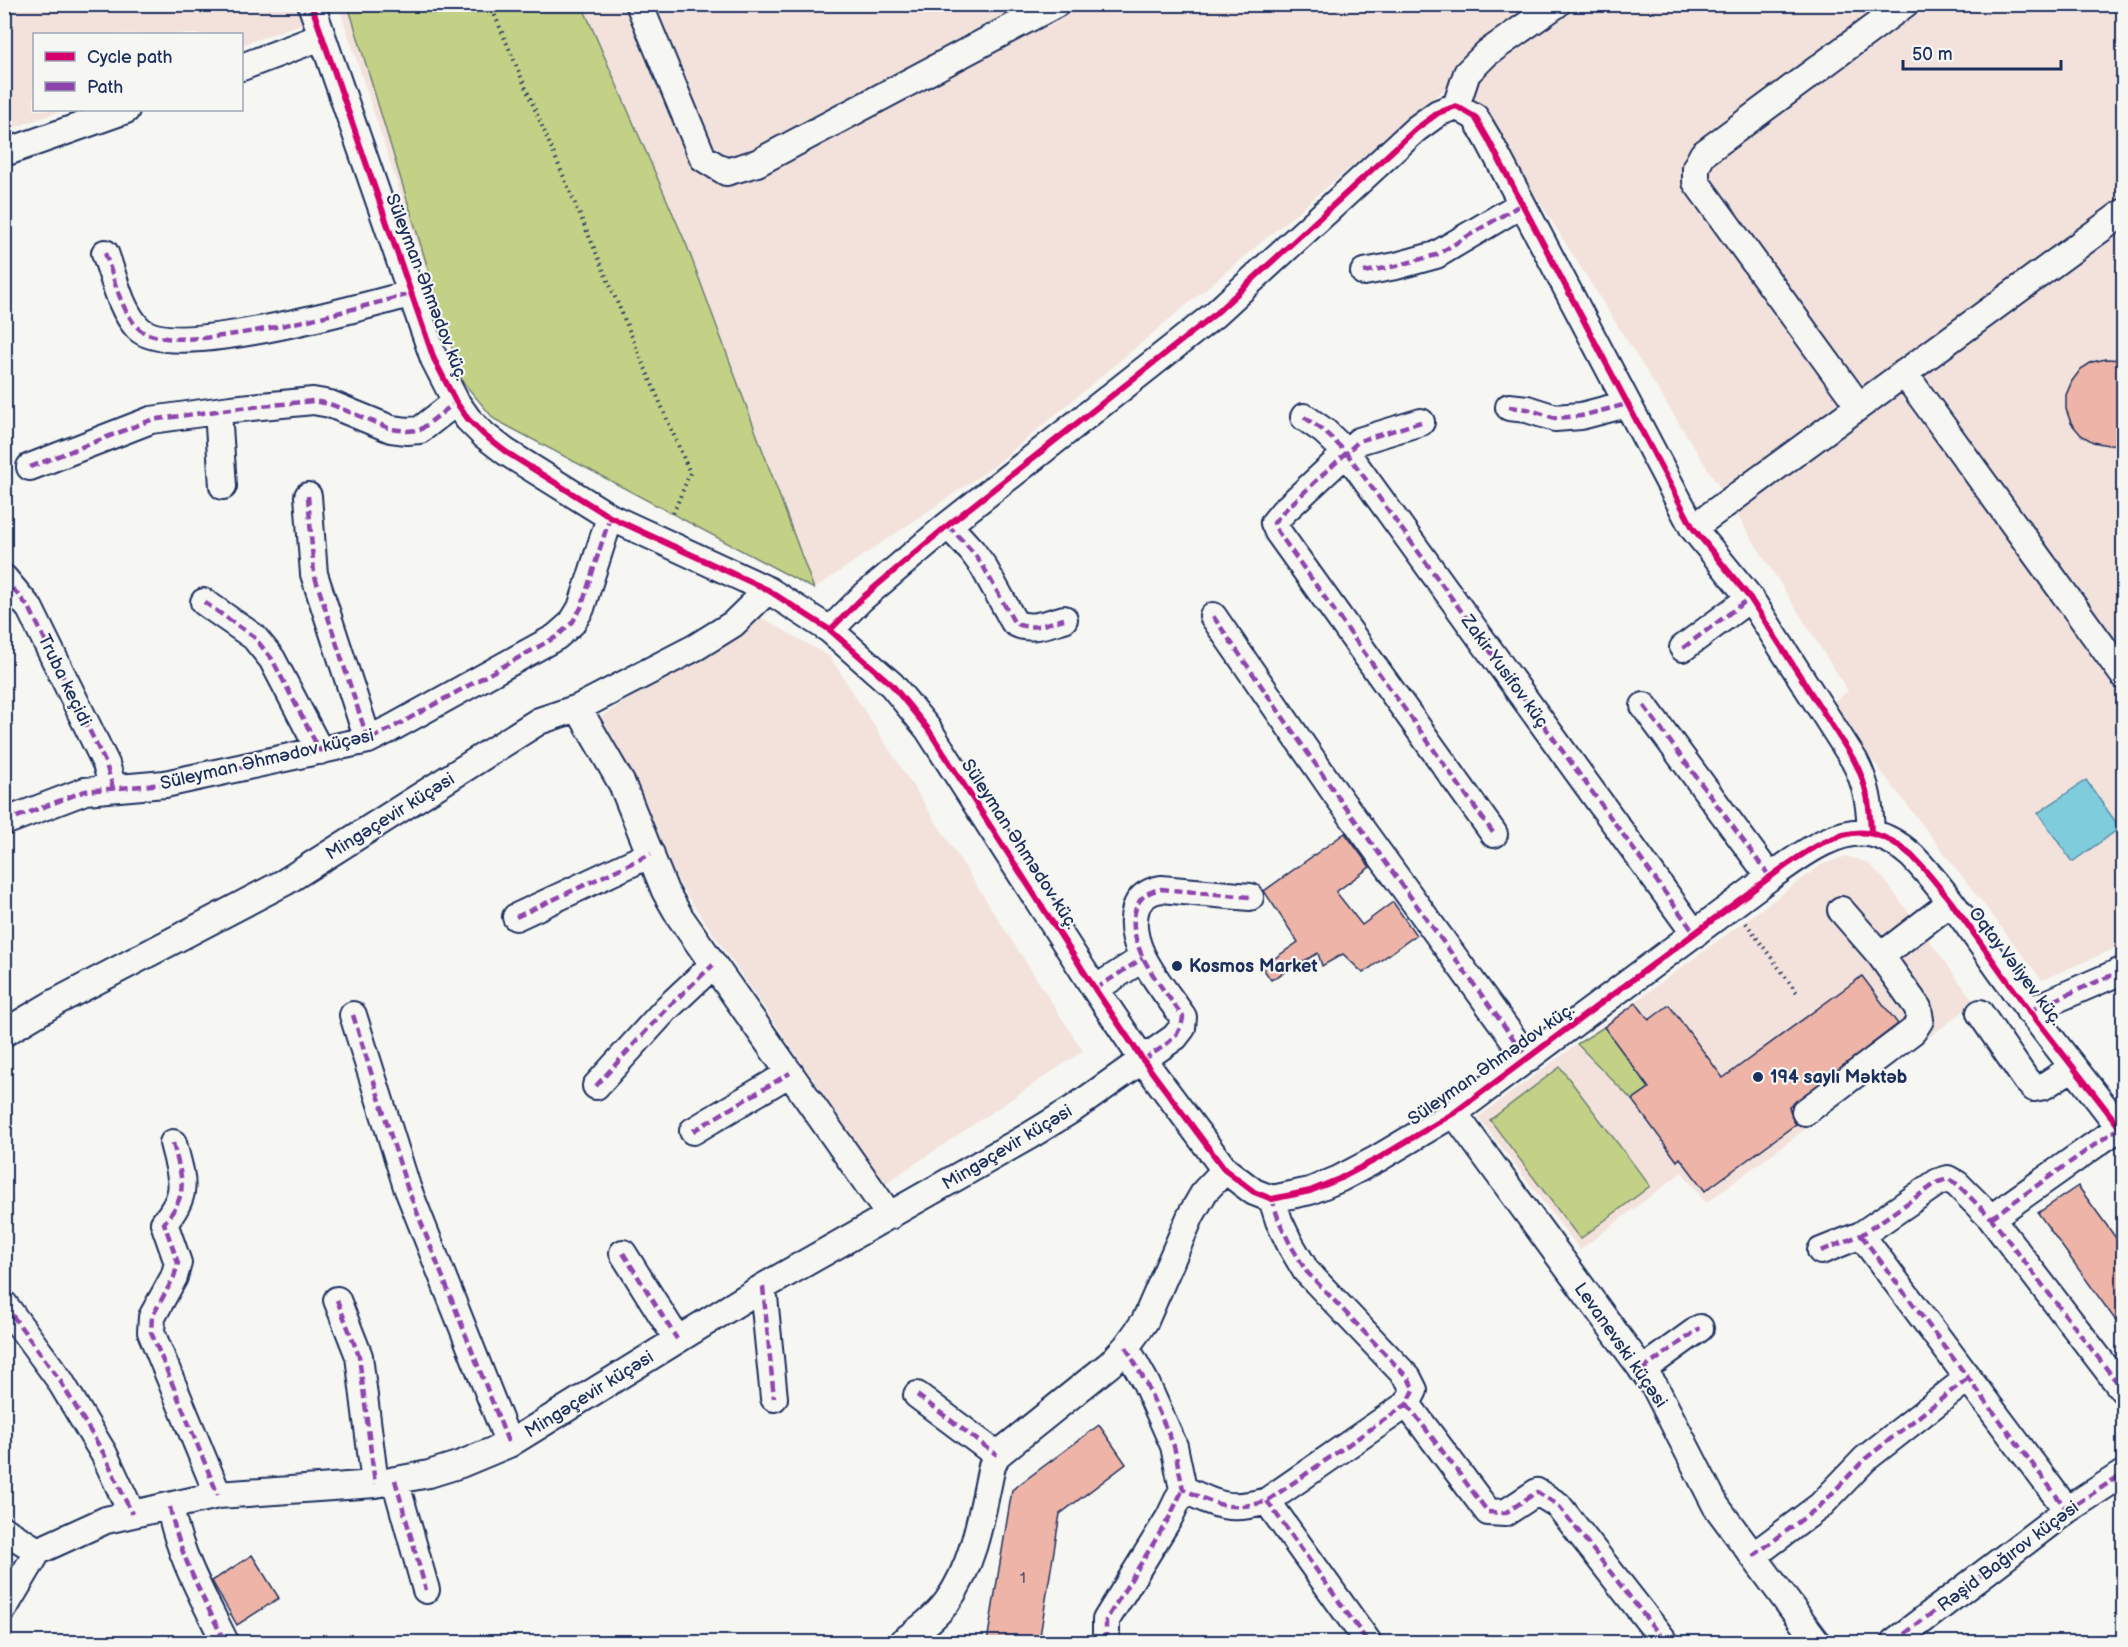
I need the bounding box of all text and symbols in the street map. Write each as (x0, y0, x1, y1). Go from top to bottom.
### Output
legend (33, 33, 243, 111)
scale bar (1903, 33, 2060, 71)
text: 50 m (1912, 44, 1953, 65)
text: Cycle path (87, 47, 173, 68)
text: Path (87, 77, 123, 98)
street label: Süleyman Əhmədov küç. (381, 191, 472, 384)
street label: Zakir Yusifov küç (1456, 610, 1553, 732)
street label: Truba keçidi (33, 631, 96, 729)
street label: Süleyman Əhmədov küçəsi (158, 725, 376, 794)
street label: Süleyman Əhmədov küç. (957, 755, 1082, 933)
street label: Mingəçevir küçəsi (322, 768, 458, 864)
street label: Oqtay Vəliyev küç. (1964, 903, 2067, 1030)
place label: Kosmos Market (1189, 956, 1317, 977)
marker: Kosmos Market (1170, 959, 1184, 973)
street label: Süleyman Əhmədov küç. (1404, 999, 1579, 1130)
place label: 194 saylı Məktəb (1770, 1067, 1908, 1088)
marker: 194 saylı Məktəb (1751, 1070, 1765, 1084)
street label: Mingəçevir küçəsi (939, 1100, 1076, 1194)
street label: Levanevski küçəsi (1570, 1279, 1671, 1412)
street label: Mingəçevir küçəsi (521, 1346, 657, 1442)
street label: Rəşid Bağırov küçəsi (1934, 1497, 2083, 1616)
house number: 1 (1020, 1569, 1026, 1588)

